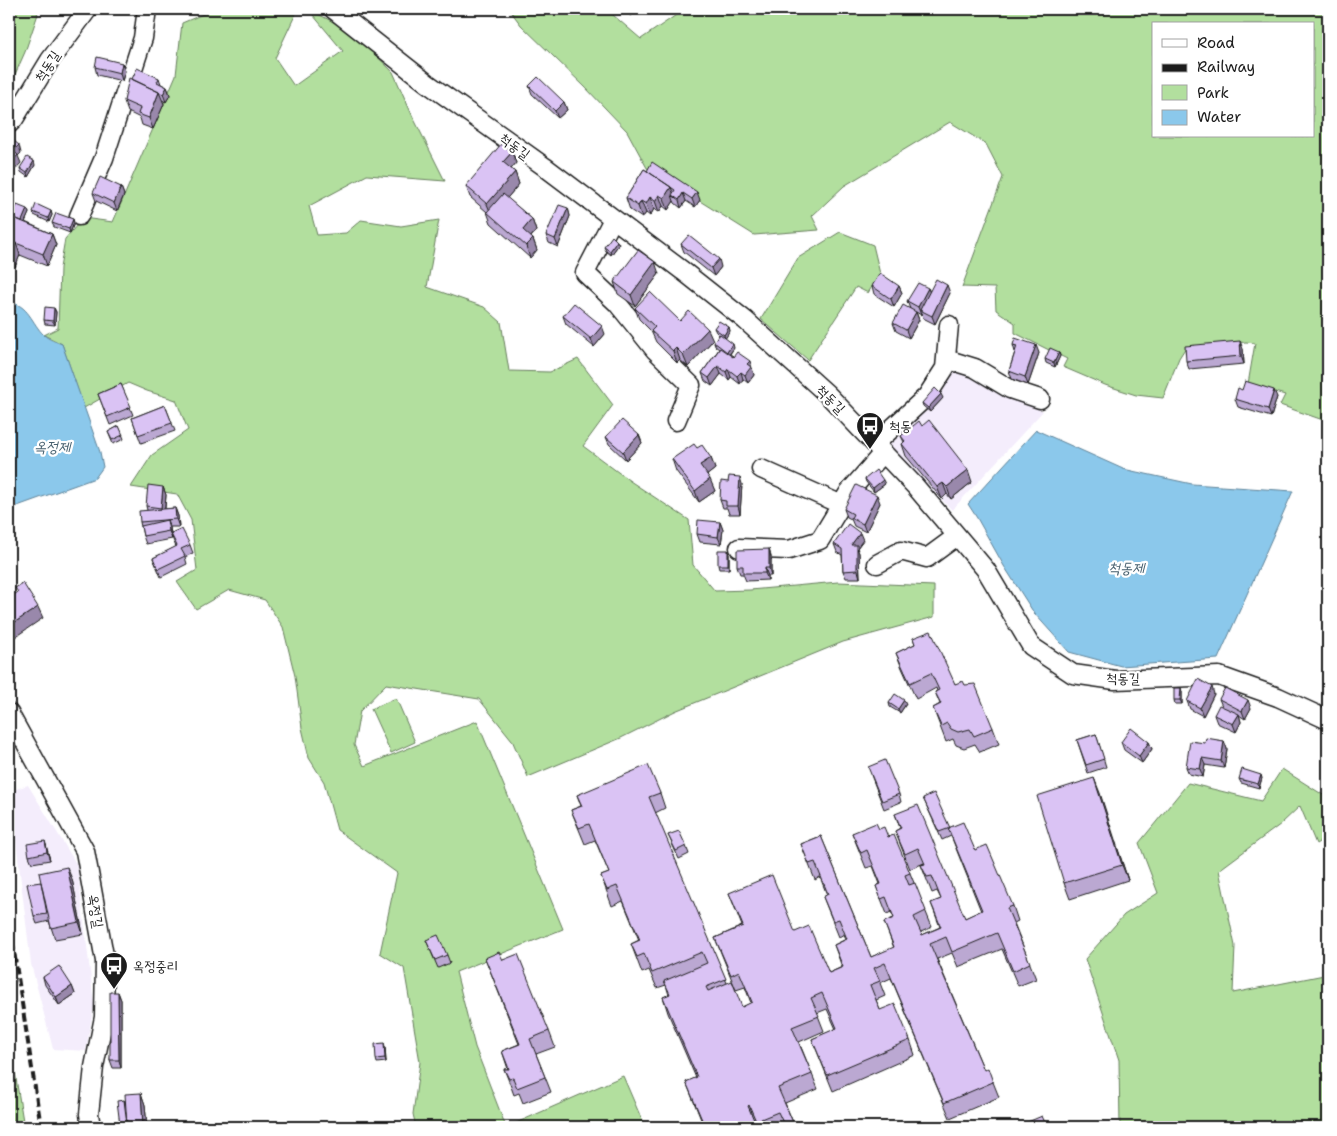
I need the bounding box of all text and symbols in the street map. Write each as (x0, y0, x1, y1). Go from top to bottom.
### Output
legend (1152, 22, 1314, 138)
text: Road (1197, 33, 1235, 53)
street label: 척동길 (30, 46, 64, 85)
text: Railway (1197, 57, 1255, 77)
text: Park (1197, 83, 1229, 103)
text: Water (1197, 107, 1241, 127)
street label: 척동길 (496, 129, 535, 164)
street label: 척동길 (813, 381, 850, 418)
bus stop icon: 척동 (855, 411, 885, 450)
place label: 척동 (889, 417, 912, 435)
water label: 옥정제 (34, 437, 72, 457)
water label: 척동제 (1108, 558, 1146, 578)
street label: 척동길 (1106, 669, 1141, 687)
street label: 옥정길 (84, 893, 108, 930)
bus stop icon: 옥정중리 (99, 951, 129, 990)
place label: 옥정중리 (133, 957, 178, 975)

